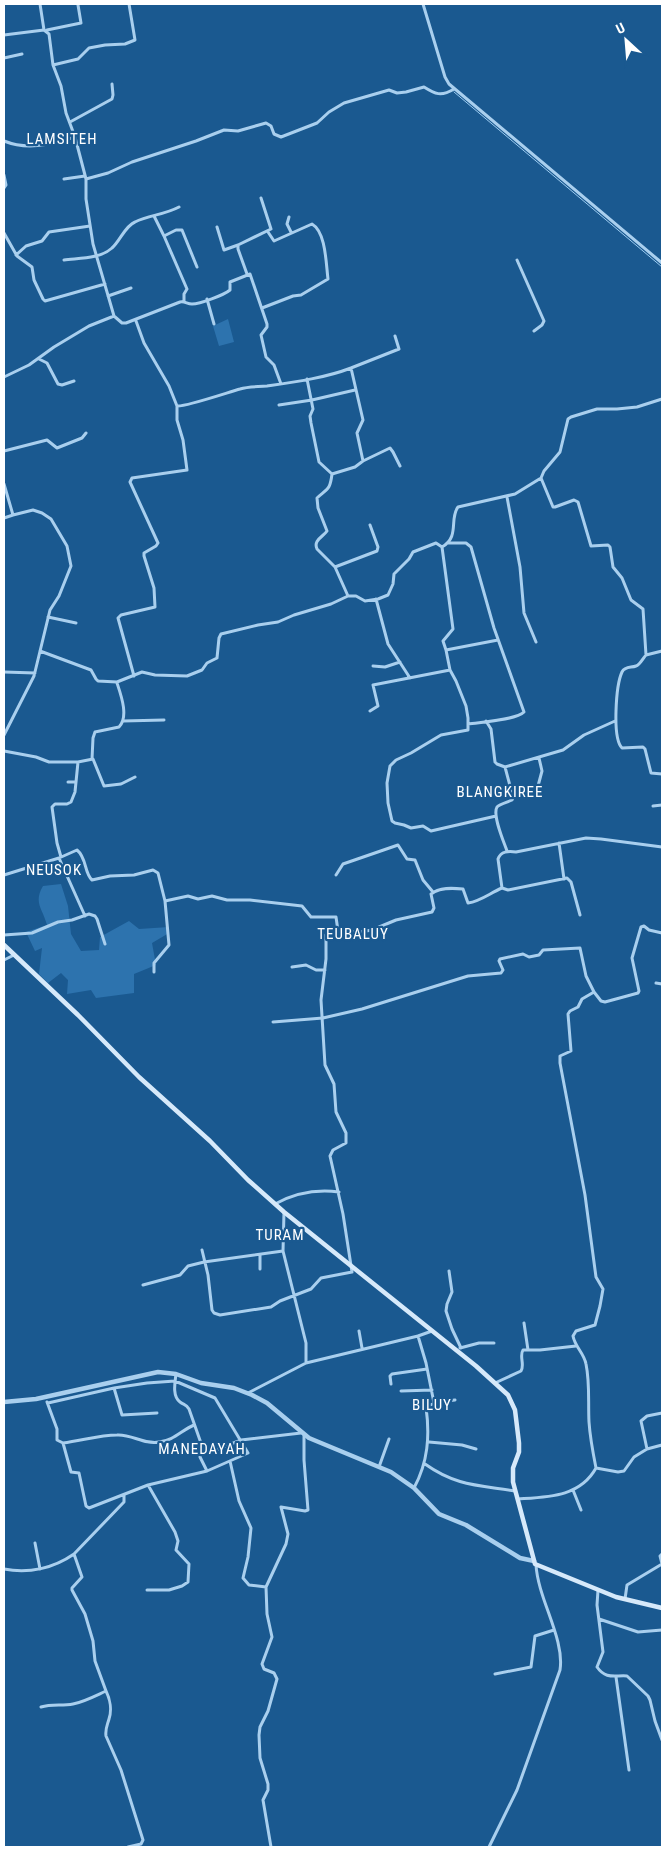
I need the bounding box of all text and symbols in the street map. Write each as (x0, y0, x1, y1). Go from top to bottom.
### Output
north arrow (601, 15, 651, 65)
text: U (613, 19, 627, 37)
district label: LAMSITEH (26, 130, 98, 148)
district label: BLANGKIREE (456, 783, 544, 801)
district label: NEUSOK (26, 861, 82, 879)
district label: TEUBALUY (317, 925, 389, 943)
district label: TURAM (255, 1226, 305, 1244)
district label: BILUY (412, 1396, 452, 1414)
district label: MANEDAYAH (158, 1440, 246, 1458)

